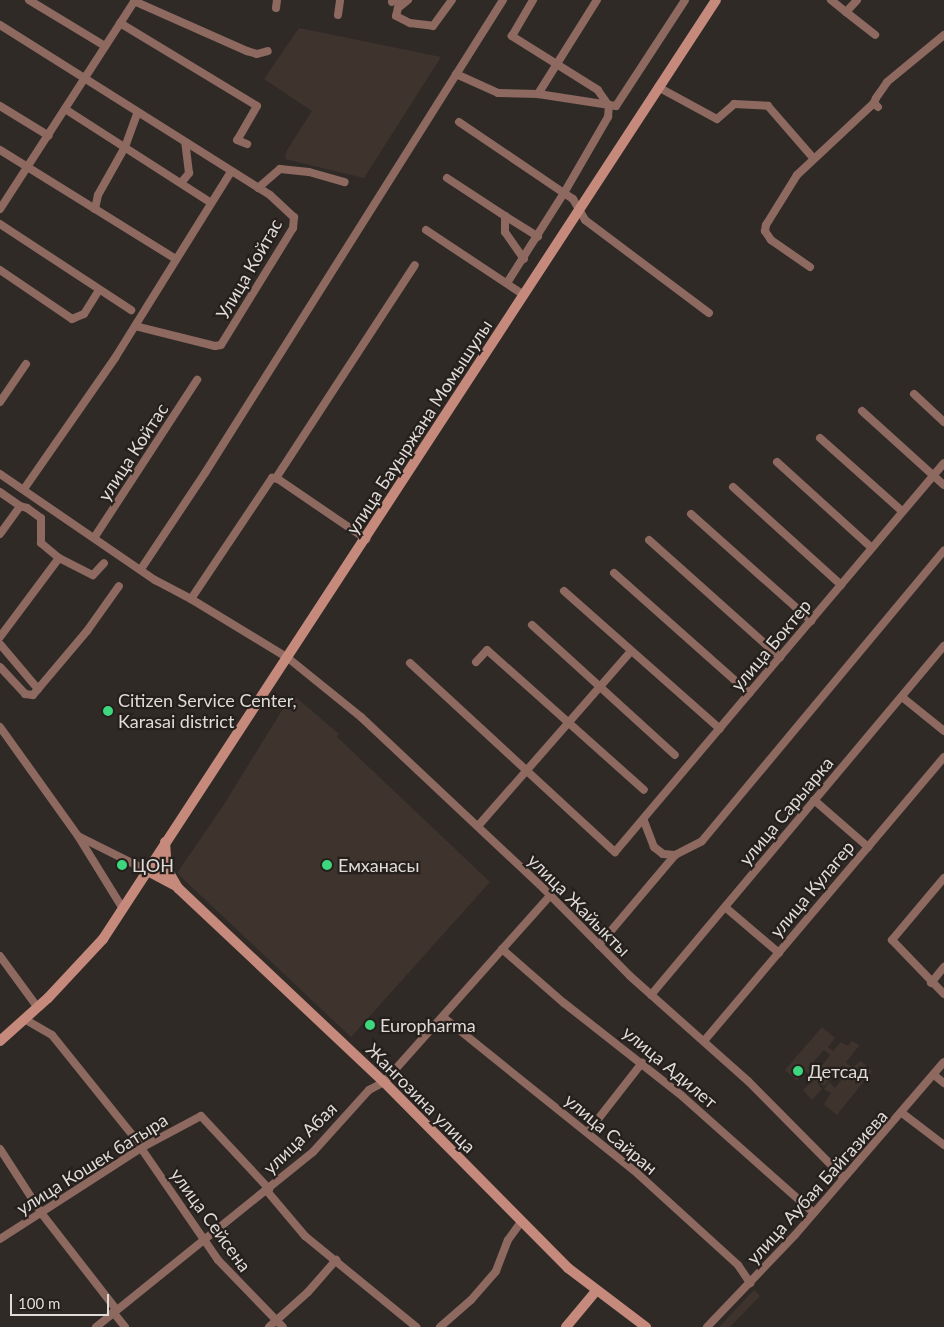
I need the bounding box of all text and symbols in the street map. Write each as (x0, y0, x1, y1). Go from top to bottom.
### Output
street label: Улица Койтас (211, 215, 287, 323)
street label: улица Бауыржана Момышулы (341, 316, 497, 538)
street label: улица Койтас (93, 399, 173, 505)
street label: улица Боктер (726, 595, 816, 695)
place label: Citizen Service Center, Karasai district (118, 690, 297, 732)
marker: Citizen Service Center, Karasai district (102, 705, 114, 717)
street label: улица Сарыарка (734, 752, 838, 870)
street label: улица Кулагер (765, 836, 859, 942)
street label: улица Жайыкты (523, 849, 635, 961)
place label: ЦОН (132, 854, 174, 876)
place label: Емханасы (338, 854, 419, 876)
marker: Емханасы (320, 858, 334, 872)
marker: ЦОН (116, 859, 128, 871)
place label: Europharma (380, 1014, 476, 1036)
marker: Europharma (364, 1019, 376, 1031)
street label: улица Адилет (618, 1021, 722, 1113)
street label: Жангозина улица (362, 1039, 480, 1157)
place label: Детсад (808, 1060, 868, 1082)
marker: Детсад (792, 1065, 804, 1077)
street label: улица Сайран (560, 1089, 662, 1179)
street label: улица Абая (259, 1098, 341, 1178)
street label: улица Аубая Байгазиева (742, 1105, 892, 1269)
street label: улица Кошек батыра (13, 1109, 171, 1219)
street label: улица Сейсена (166, 1164, 256, 1276)
scale bar (12, 1284, 111, 1316)
text: 100 m (18, 1294, 60, 1312)

